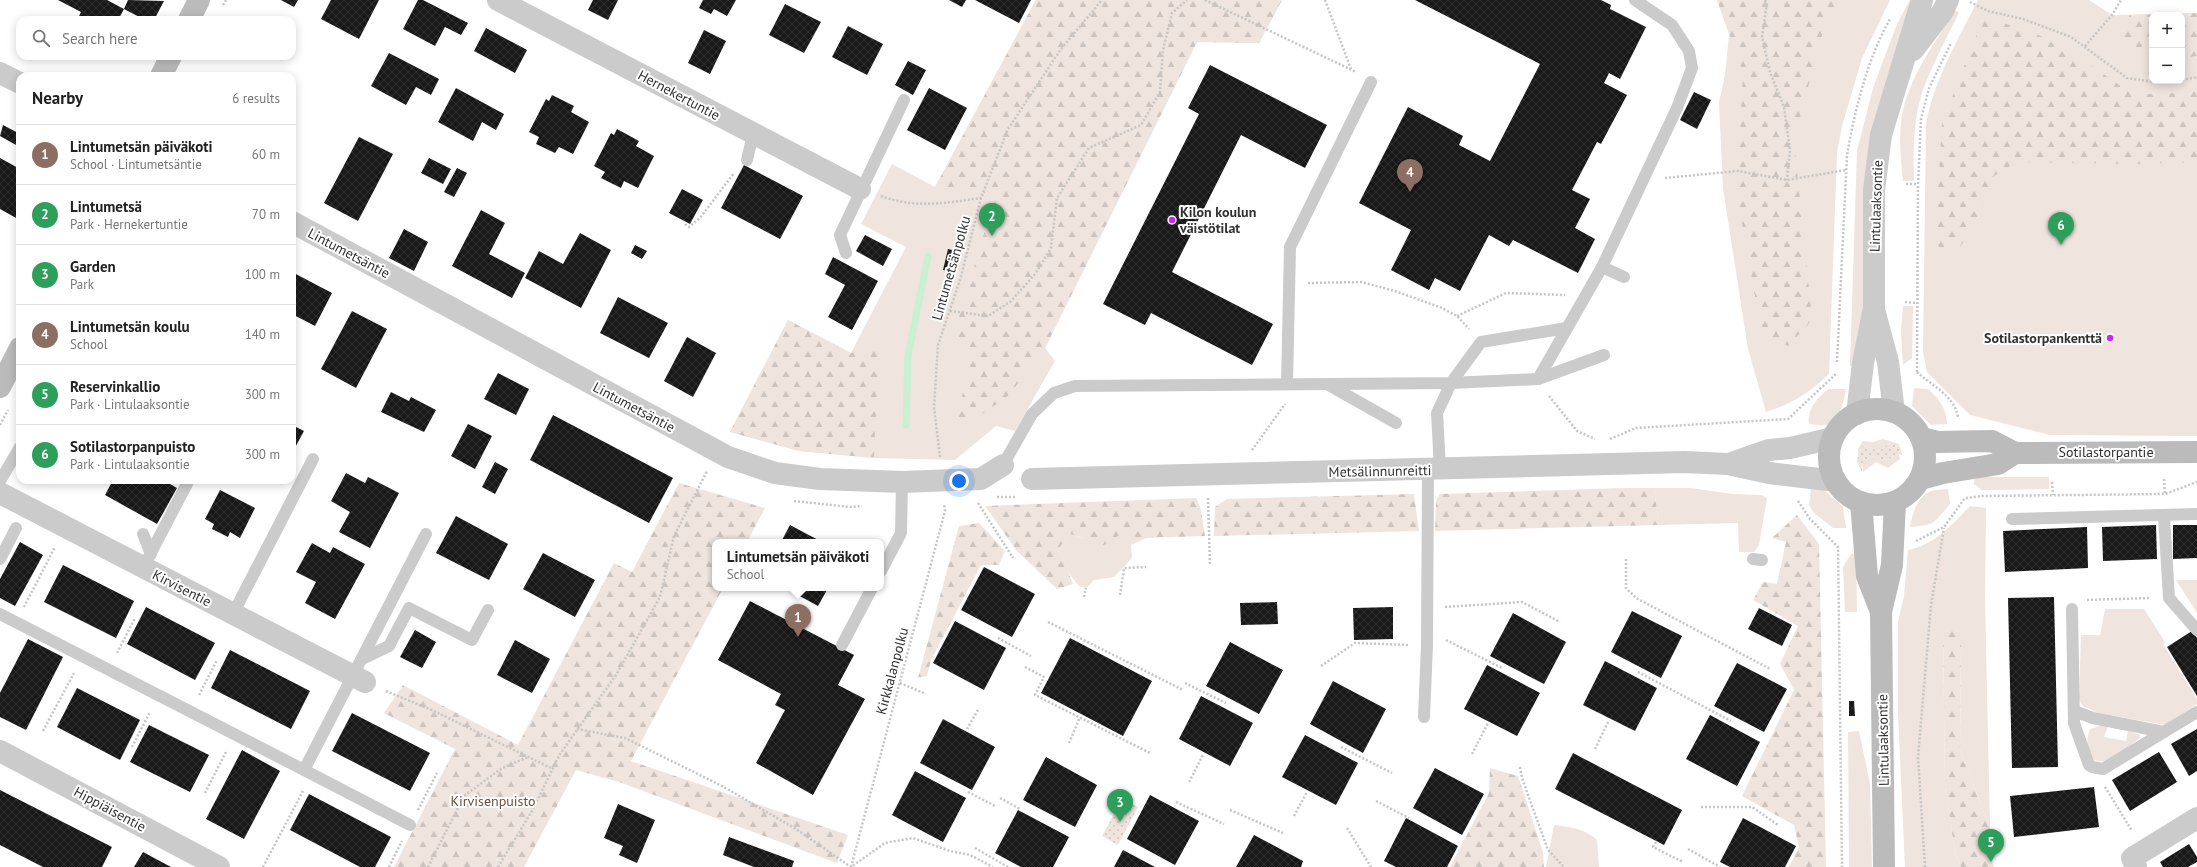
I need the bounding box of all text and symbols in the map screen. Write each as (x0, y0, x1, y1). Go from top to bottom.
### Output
map controls (2149, 12, 2185, 84)
button: + (2149, 12, 2185, 48)
search box (16, 16, 296, 60)
icon: search (30, 27, 52, 49)
text: Search here (62, 29, 138, 48)
button: − (2149, 48, 2185, 84)
street label: Hernekertuntie (635, 66, 723, 124)
text: Nearby (32, 87, 83, 109)
text: 6 results (232, 90, 280, 107)
text: Lintumetsän päiväkoti (70, 137, 213, 156)
text: 1 (41, 146, 49, 163)
text: 60 m (252, 146, 280, 163)
text: School · Lintumetsäntie (70, 156, 202, 173)
pin: 4 (1397, 159, 1423, 192)
street label: Lintulaaksontie (1865, 160, 1887, 252)
text: Lintumetsä (70, 197, 142, 216)
pin: 2 (979, 203, 1005, 236)
place label: Kilon koulun väistötilat (1179, 203, 1256, 237)
text: 2 (41, 206, 49, 223)
text: 70 m (252, 206, 280, 223)
pin: 6 (2048, 212, 2074, 245)
street label: Lintumetsänpolku (927, 214, 975, 322)
marker: Kilon koulun väistötilat (1167, 215, 1177, 225)
text: Park · Hernekertuntie (70, 216, 188, 233)
street label: Lintumetsäntie (305, 224, 393, 282)
text: Garden (70, 257, 116, 276)
text: 3 (41, 266, 49, 283)
text: 100 m (245, 266, 280, 283)
text: Park (70, 276, 94, 293)
text: Lintumetsän koulu (70, 317, 190, 336)
text: 4 (41, 326, 49, 343)
text: 140 m (245, 326, 280, 343)
place label: Sotilastorpankenttä (1984, 329, 2102, 347)
marker: Sotilastorpankenttä (2105, 333, 2115, 343)
text: School (70, 336, 108, 353)
text: Reservinkallio (70, 377, 160, 396)
street label: Lintumetsäntie (590, 378, 678, 436)
text: 5 (41, 386, 49, 403)
text: 300 m (245, 386, 280, 403)
text: Park · Lintulaaksontie (70, 396, 190, 413)
text: Sotilastorpanpuisto (70, 437, 195, 456)
street label: Sotilastorpantie (2058, 443, 2154, 461)
text: 6 (41, 446, 49, 463)
text: 300 m (245, 446, 280, 463)
text: Park · Lintulaaksontie (70, 456, 190, 473)
street label: Metsälinnunreitti (1328, 461, 1432, 481)
your location (949, 471, 969, 491)
popup (712, 539, 884, 591)
text: Lintumetsän päiväkoti (727, 547, 869, 566)
street label: Kirvisentie (149, 565, 215, 611)
text: School (727, 566, 764, 583)
pin: 1 (785, 604, 811, 637)
street label: Kirkkalanpolku (872, 625, 912, 717)
street label: Lintulaaksontie (1873, 694, 1893, 786)
street label: Hippiäisentie (71, 783, 149, 835)
pin: 3 (1107, 789, 1133, 822)
park label: Kirvisenpuisto (450, 792, 536, 810)
pin: 5 (1978, 829, 2004, 862)

